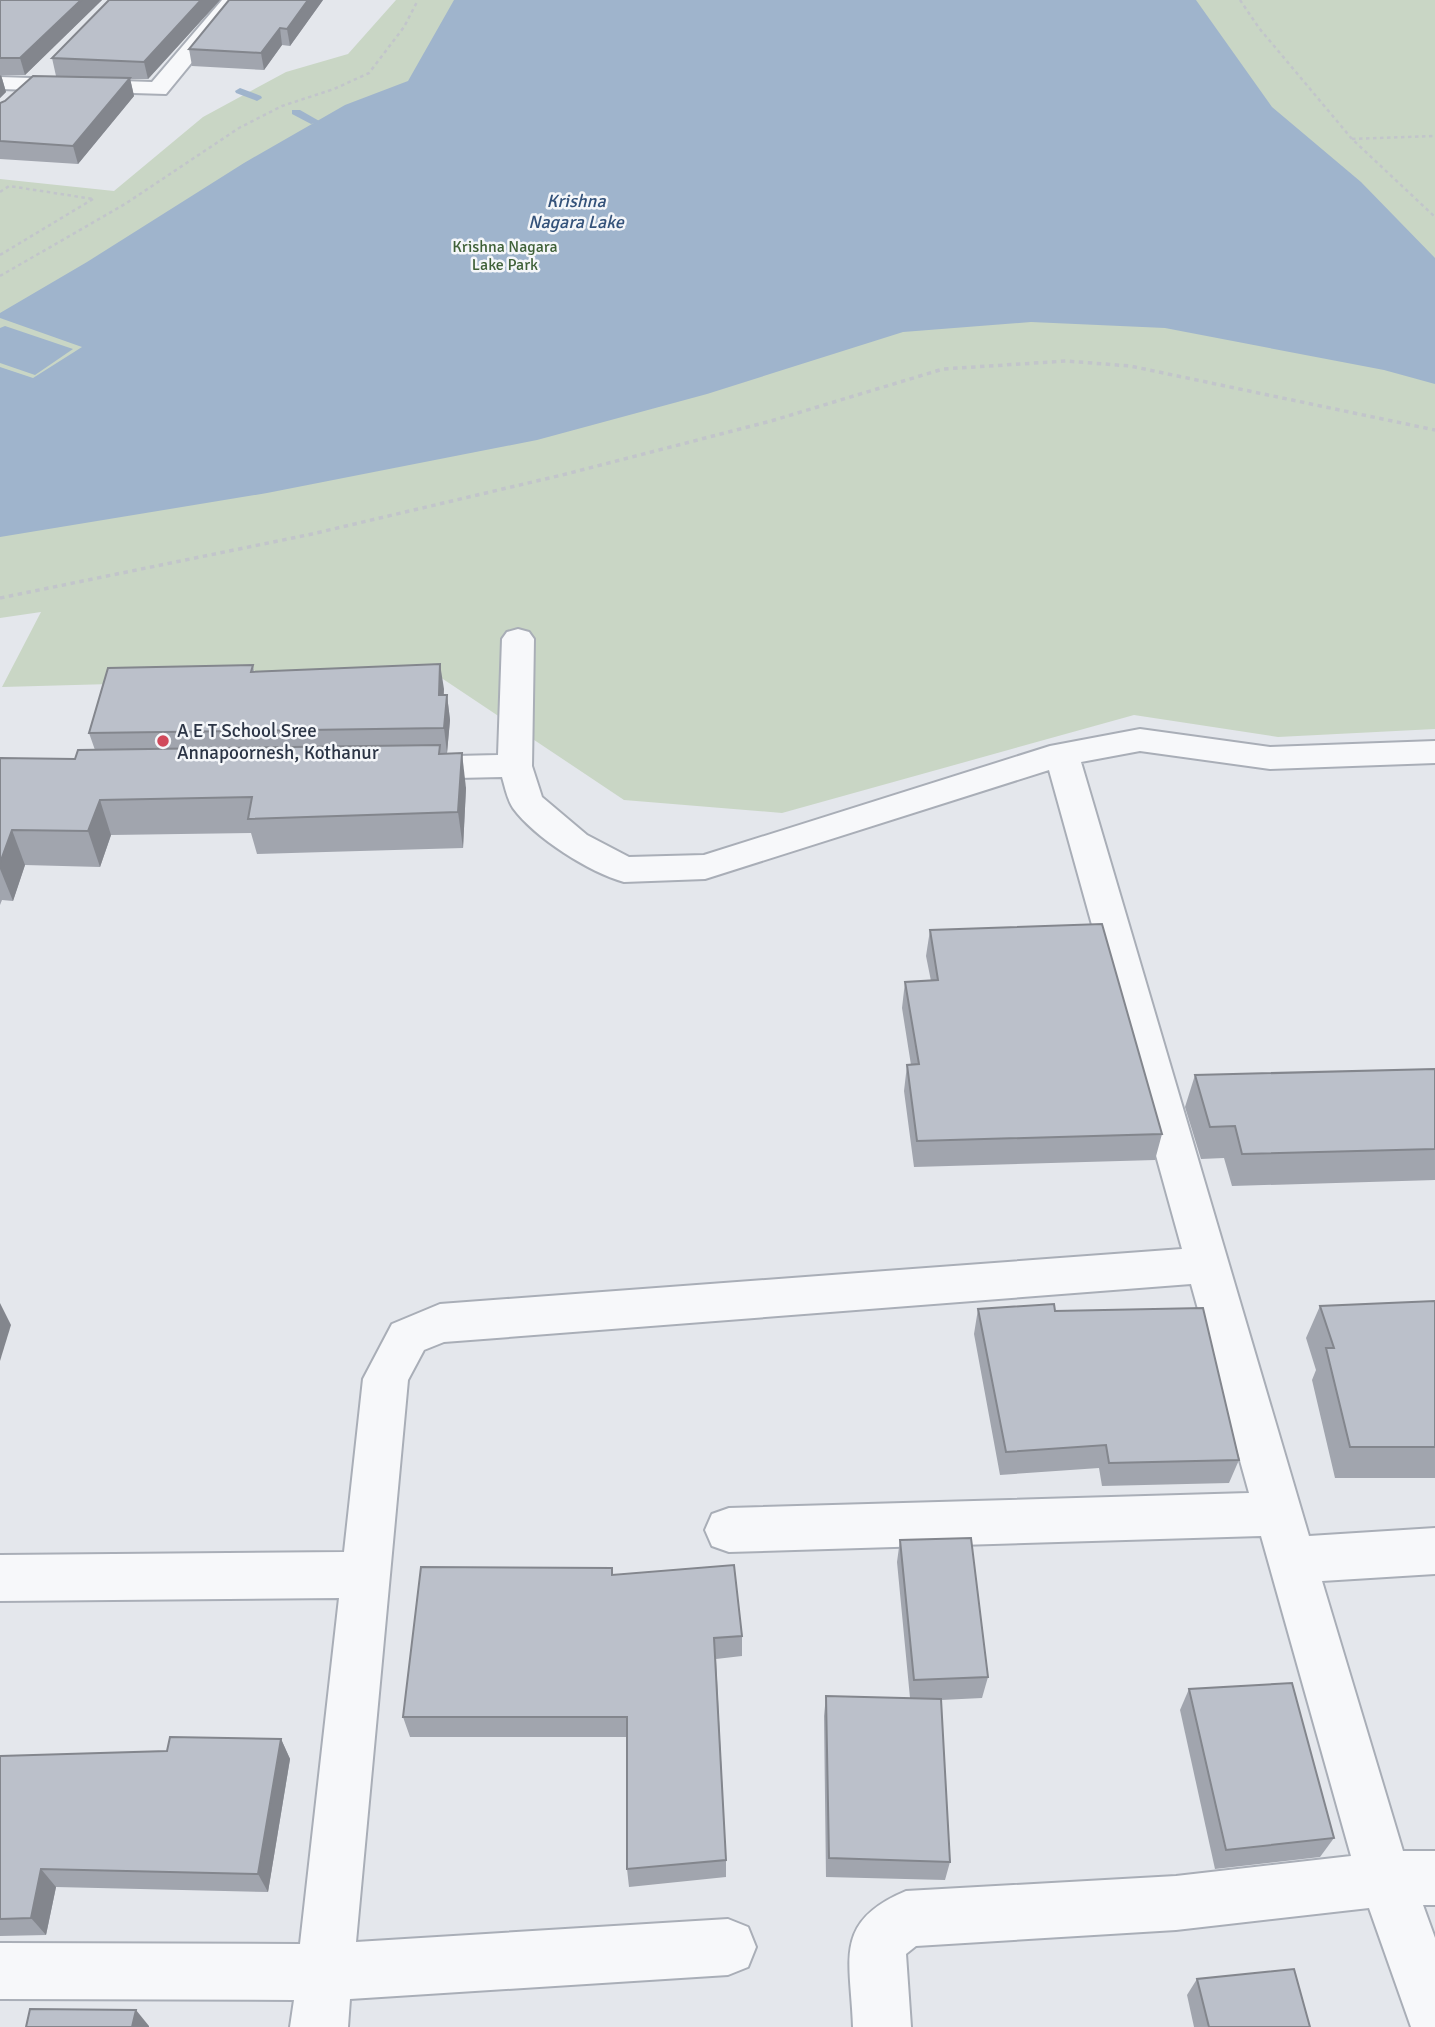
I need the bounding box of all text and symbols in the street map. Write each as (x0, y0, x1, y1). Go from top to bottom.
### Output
water label: Krishna Nagara Lake (528, 190, 625, 233)
park label: Krishna Nagara Lake Park (452, 237, 558, 275)
place label: A E T School Sree Annapoornesh, Kothanur (177, 719, 379, 765)
marker: A E T School Sree Annapoornesh, Kothanur (155, 733, 171, 749)

